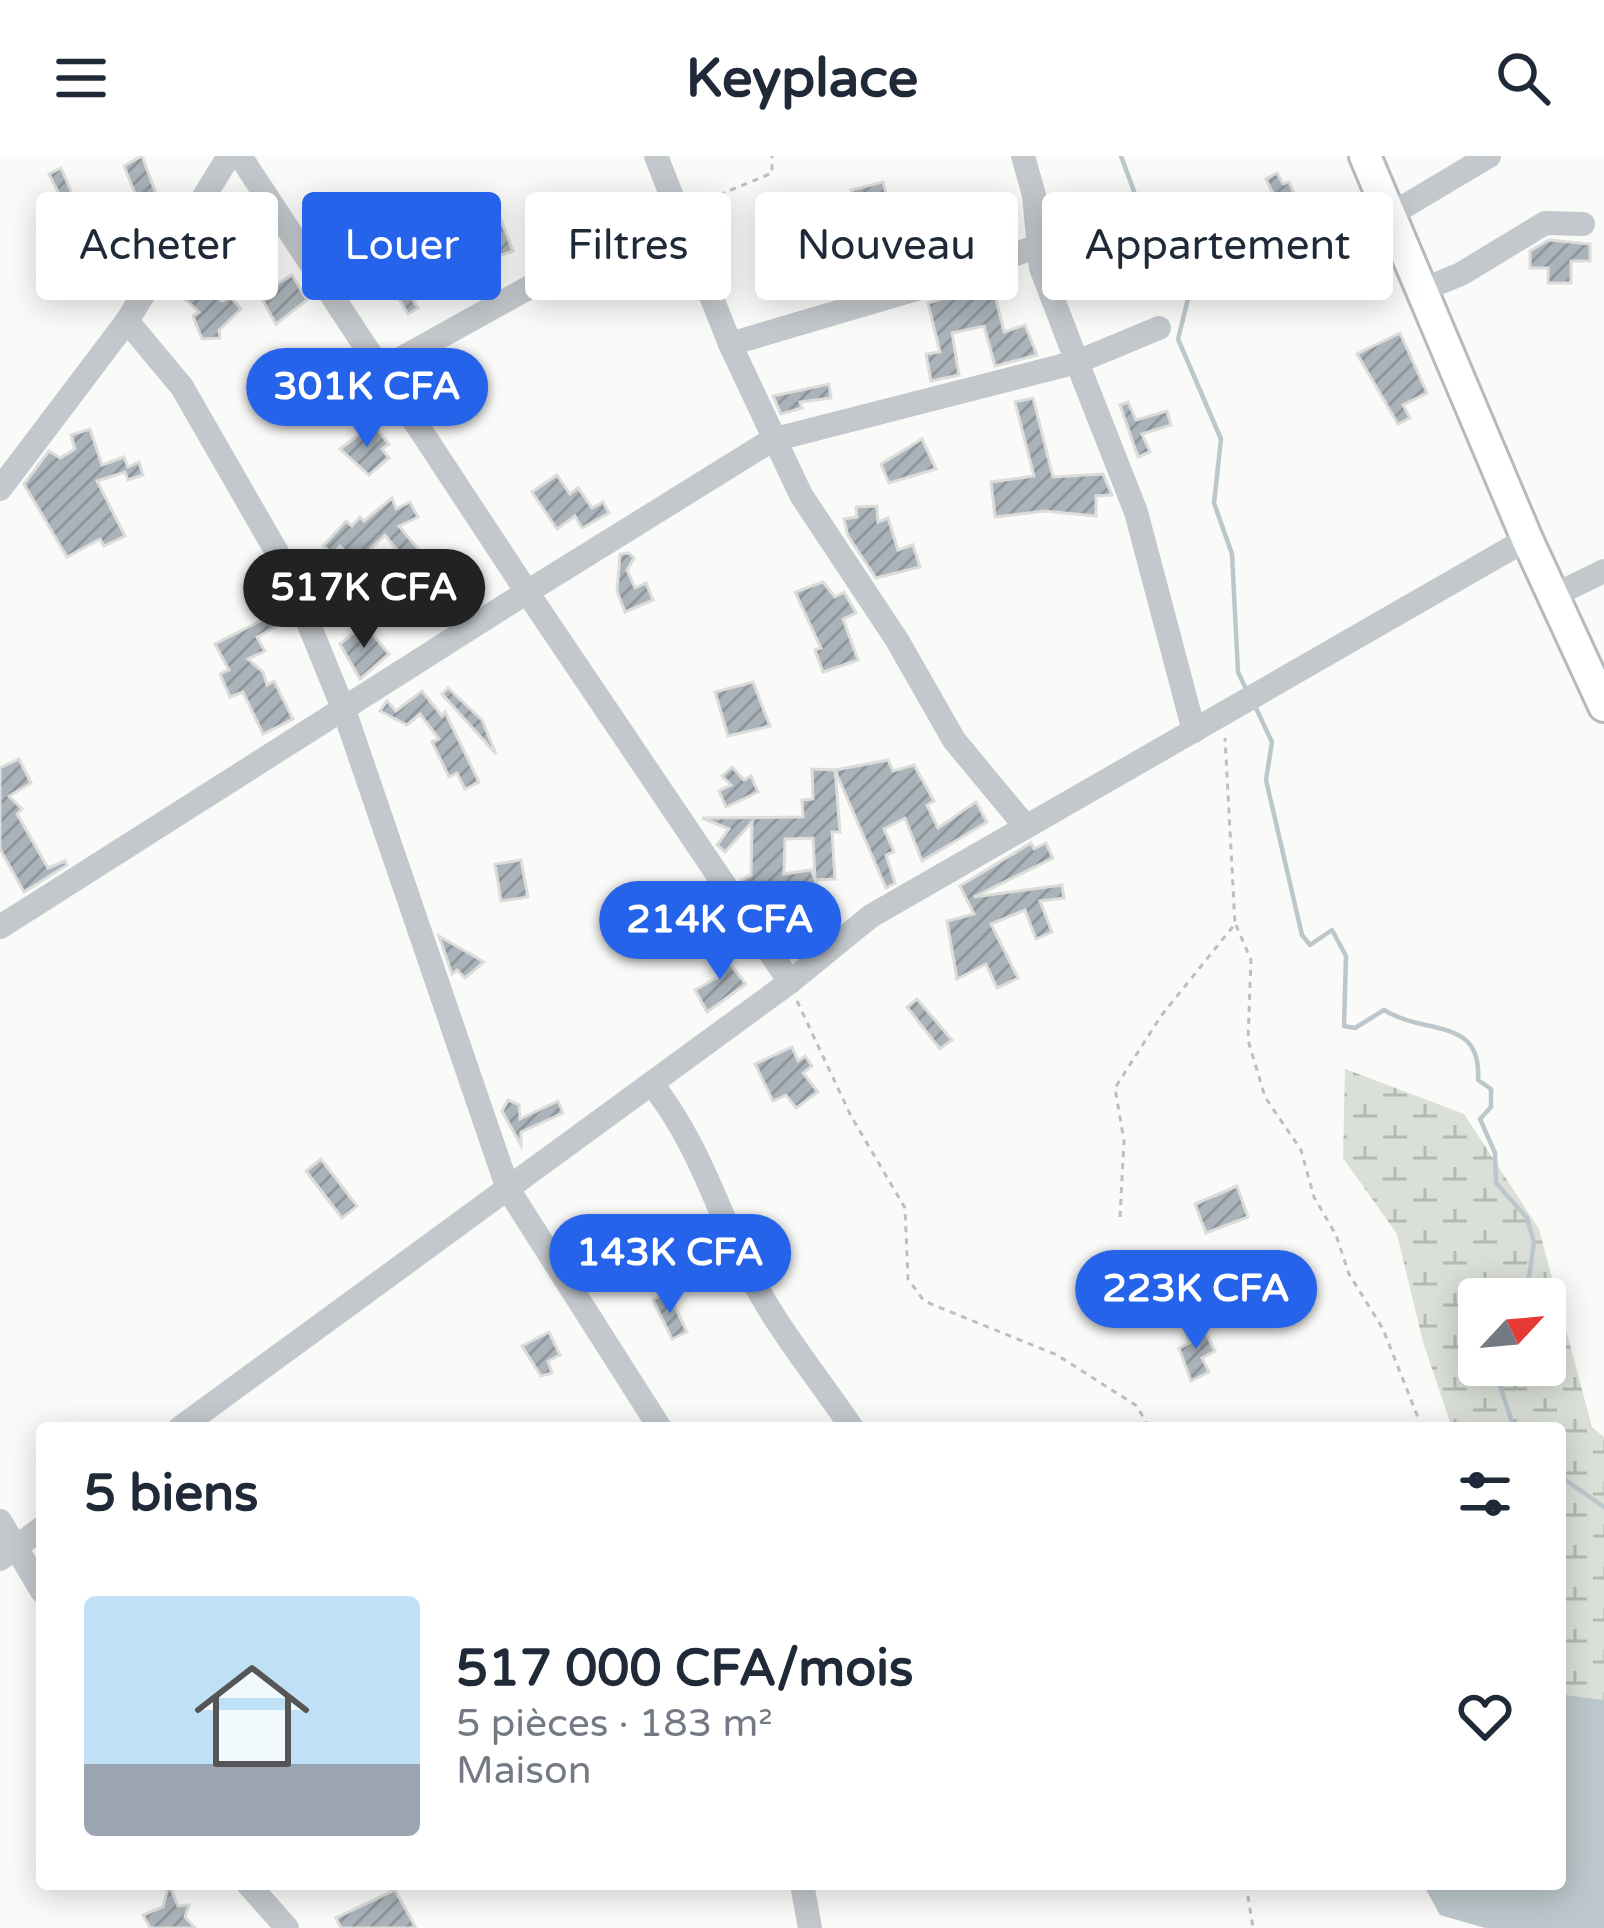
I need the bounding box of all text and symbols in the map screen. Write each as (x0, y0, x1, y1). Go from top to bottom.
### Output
icon: menu (48, 45, 114, 111)
icon: search (1490, 45, 1556, 111)
text: Keyplace (686, 46, 918, 111)
chip: Acheter (36, 192, 278, 300)
chip: Louer (302, 192, 501, 300)
chip: Filtres (525, 192, 731, 300)
chip: Nouveau (755, 192, 1018, 300)
chip: Appartement (1042, 192, 1393, 300)
pin: 301K CFA (243, 348, 491, 450)
text: 301K CFA (273, 363, 461, 410)
pin: 517K CFA (240, 549, 488, 651)
text: 517K CFA (270, 564, 458, 611)
pin: 214K CFA (596, 881, 844, 983)
text: 214K CFA (626, 896, 814, 943)
pin: 143K CFA (546, 1214, 794, 1316)
text: 143K CFA (576, 1229, 764, 1276)
pin: 223K CFA (1072, 1250, 1320, 1352)
text: 223K CFA (1102, 1265, 1290, 1312)
north arrow (1458, 1278, 1566, 1386)
map controls (1458, 1278, 1566, 1386)
icon: filters (1452, 1461, 1518, 1527)
text: 5 biens (84, 1463, 259, 1525)
text: 517 000 CFA/mois (456, 1638, 913, 1700)
icon: home (180, 1644, 324, 1788)
icon: heart (1452, 1683, 1518, 1749)
text: 5 pièces · 183 m² (456, 1700, 773, 1747)
text: Maison (456, 1747, 592, 1794)

